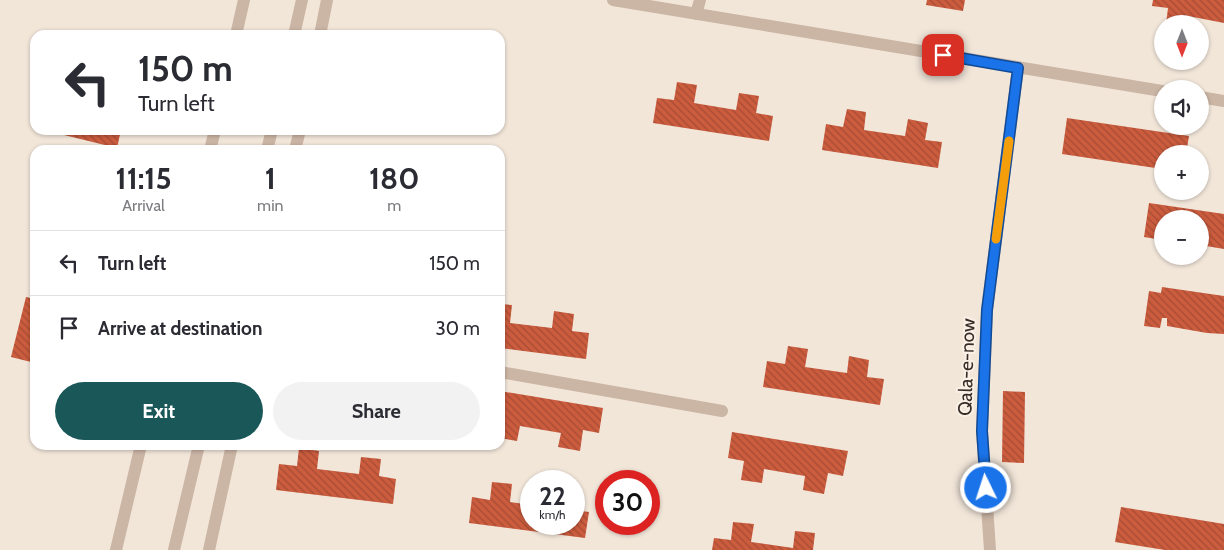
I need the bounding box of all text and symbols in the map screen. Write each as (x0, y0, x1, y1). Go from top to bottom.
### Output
north arrow (1154, 15, 1209, 70)
map controls (1154, 15, 1209, 265)
pin (922, 34, 964, 76)
icon: arrive (929, 41, 957, 69)
text: 150 m (138, 47, 233, 90)
icon: left (55, 50, 120, 115)
button: sound (1154, 80, 1209, 135)
text: Turn left (138, 90, 215, 117)
button: + (1154, 145, 1209, 200)
text: 11:15 (116, 160, 172, 197)
text: 1 (265, 160, 276, 197)
text: 180 (369, 160, 419, 197)
text: Arrival (122, 196, 165, 215)
text: min (257, 196, 283, 215)
text: m (387, 196, 401, 215)
button: − (1154, 210, 1209, 265)
icon: left (55, 249, 83, 277)
text: Turn left (98, 252, 166, 275)
text: 150 m (429, 252, 480, 275)
icon: arrive (55, 314, 83, 342)
text: Arrive at destination (98, 317, 262, 340)
text: 30 m (436, 317, 480, 340)
street label: Qala-e-now (953, 318, 980, 416)
button: Exit (55, 382, 263, 440)
button: Share (273, 382, 480, 440)
position arrow (959, 461, 1011, 513)
speed limit sign: 30 (595, 470, 660, 535)
text: 22 (539, 481, 566, 511)
text: km/h (539, 507, 566, 522)

